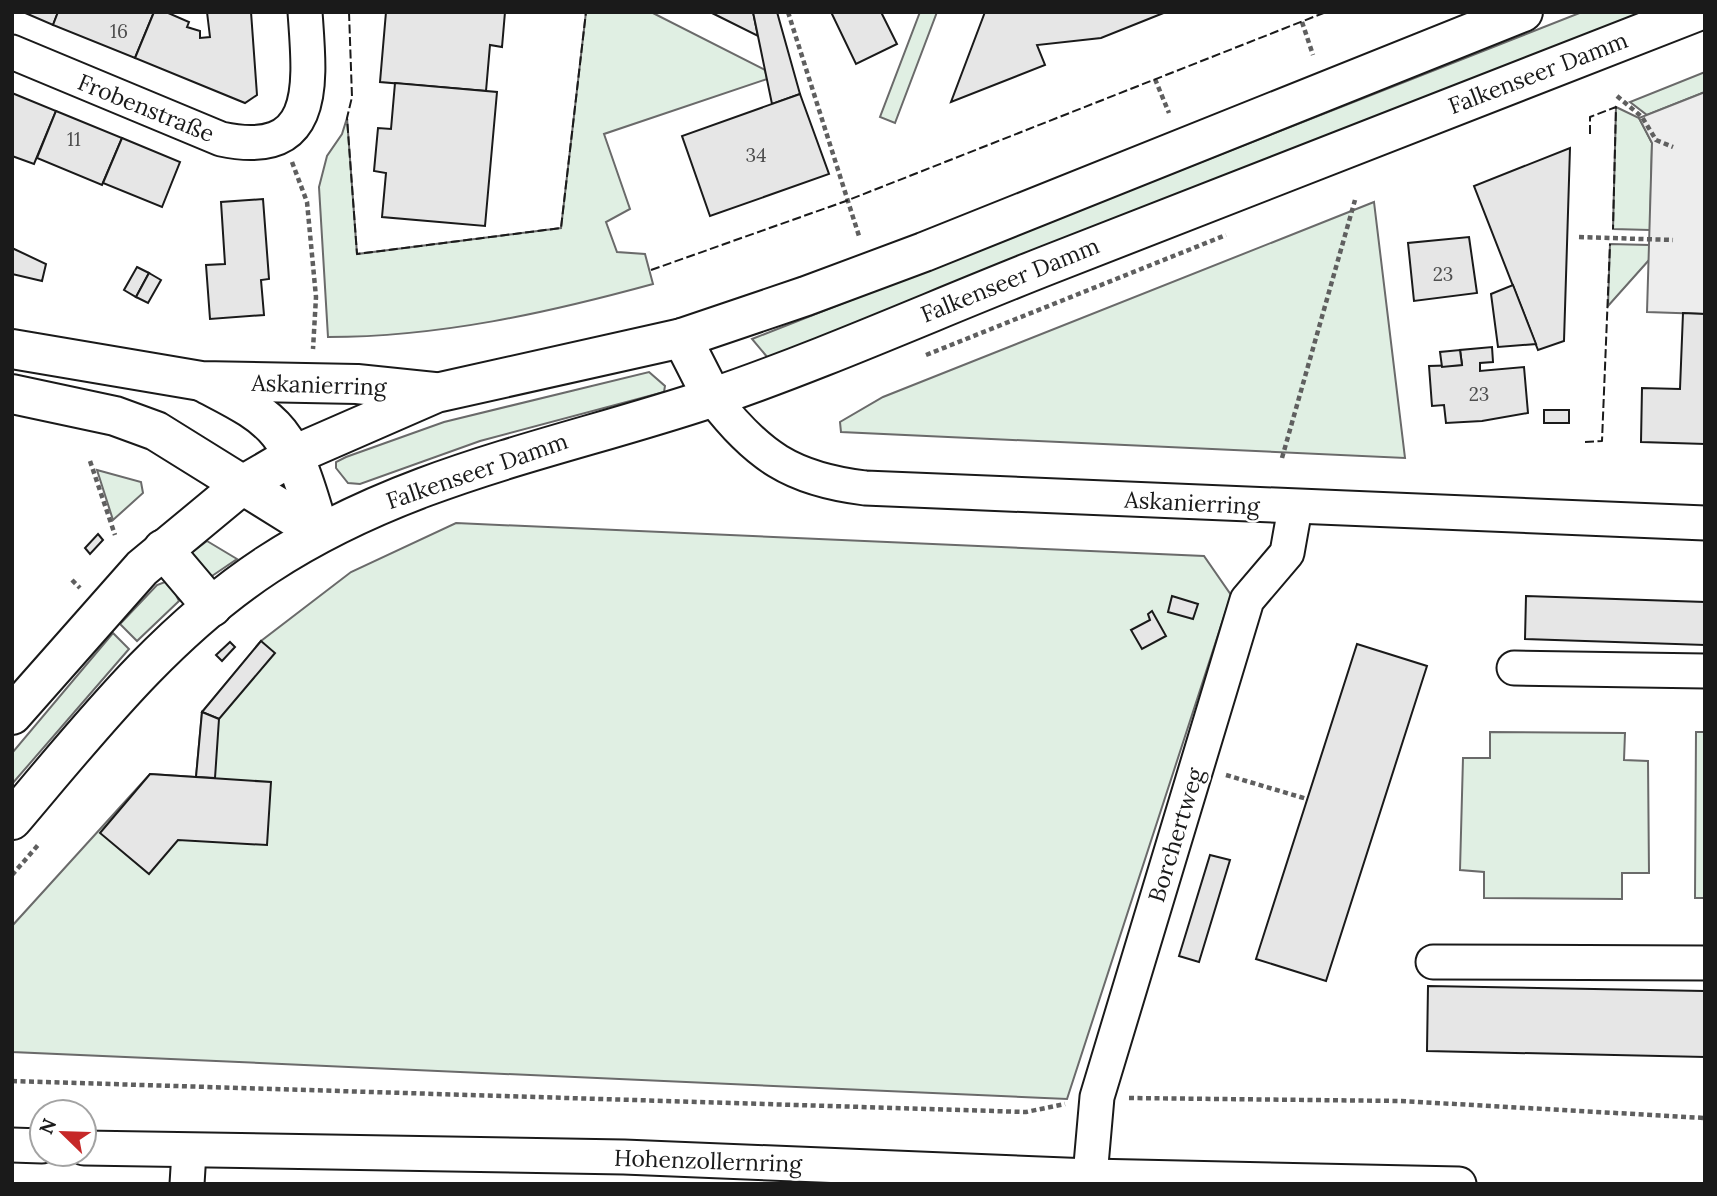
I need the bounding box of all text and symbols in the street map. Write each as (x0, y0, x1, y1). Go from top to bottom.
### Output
house number: 16 (110, 19, 128, 43)
street label: Falkenseer Damm (1444, 25, 1632, 120)
street label: Frobenstraße (74, 67, 219, 148)
house number: 11 (67, 127, 81, 151)
house number: 34 (746, 143, 766, 167)
street label: Falkenseer Damm (916, 231, 1103, 329)
house number: 23 (1433, 262, 1453, 286)
street label: Askanierring (250, 368, 388, 401)
house number: 23 (1469, 382, 1489, 406)
street label: Falkenseer Damm (382, 426, 571, 515)
street label: Askanierring (1123, 484, 1262, 521)
street label: Borchertweg (1141, 763, 1210, 905)
north arrow (28, 1098, 98, 1168)
text: N (33, 1115, 61, 1138)
street label: Hohenzollernring (613, 1143, 804, 1178)

